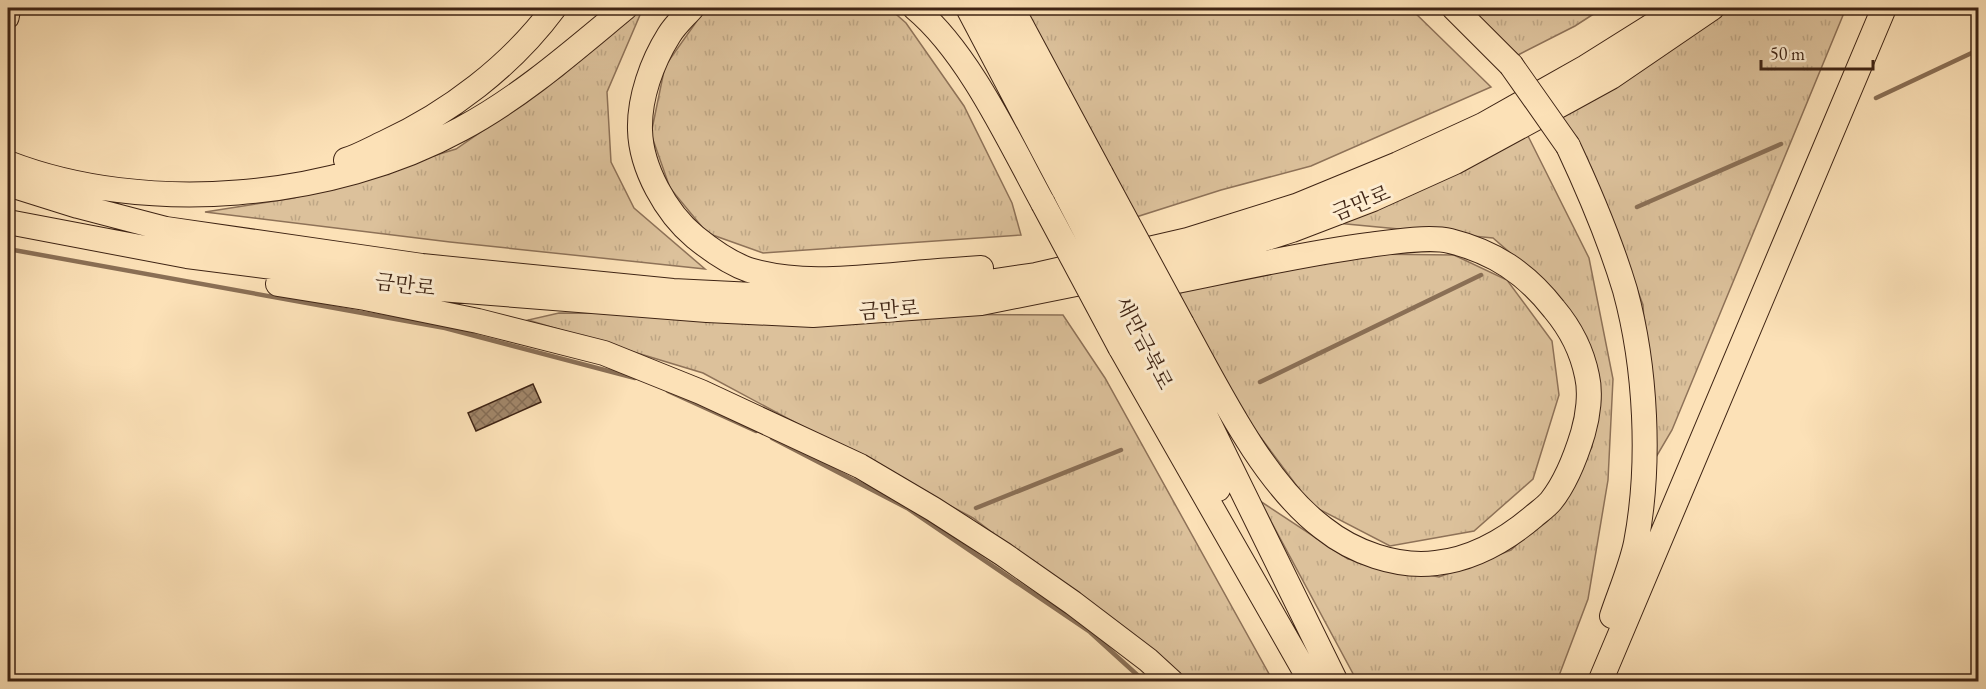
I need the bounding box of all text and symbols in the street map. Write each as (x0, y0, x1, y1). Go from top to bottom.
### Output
scale bar (1761, 33, 1874, 71)
text: 50 m (1770, 42, 1805, 65)
street label: 금만로 (1328, 179, 1394, 226)
street label: 금만로 (373, 267, 437, 302)
street label: 새만금북로 (1109, 291, 1179, 394)
street label: 금만로 (858, 294, 920, 325)

